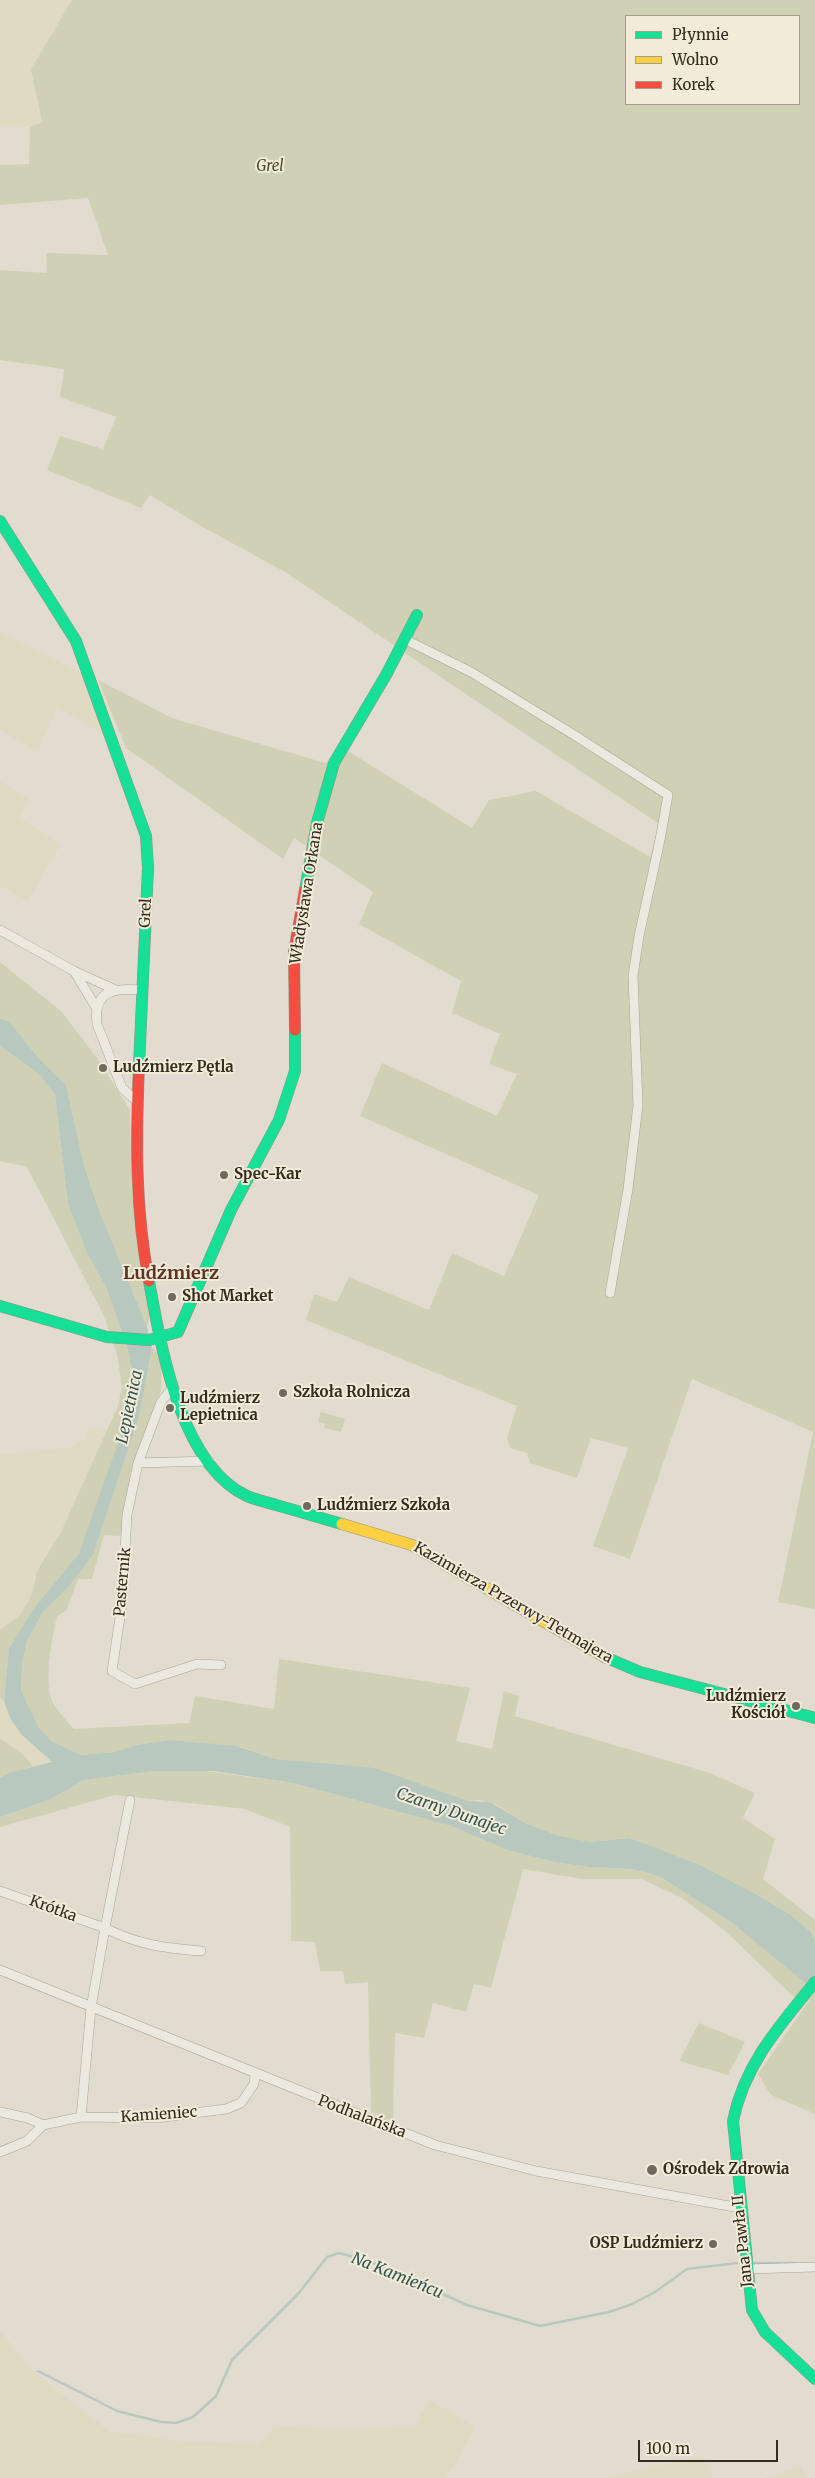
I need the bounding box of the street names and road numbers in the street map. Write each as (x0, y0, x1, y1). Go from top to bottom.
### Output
street label: Władysława Orkana (287, 821, 327, 965)
street label: Grel (136, 898, 156, 928)
street label: Kazimierza Przerwy-Tetmajera (410, 1538, 616, 1668)
street label: Pasternik (111, 1547, 135, 1617)
street label: Krótka (27, 1892, 79, 1926)
street label: Podhalańska (315, 2092, 409, 2142)
street label: Kamieniec (120, 2103, 198, 2127)
street label: Jana Pawła II (729, 2194, 757, 2288)

